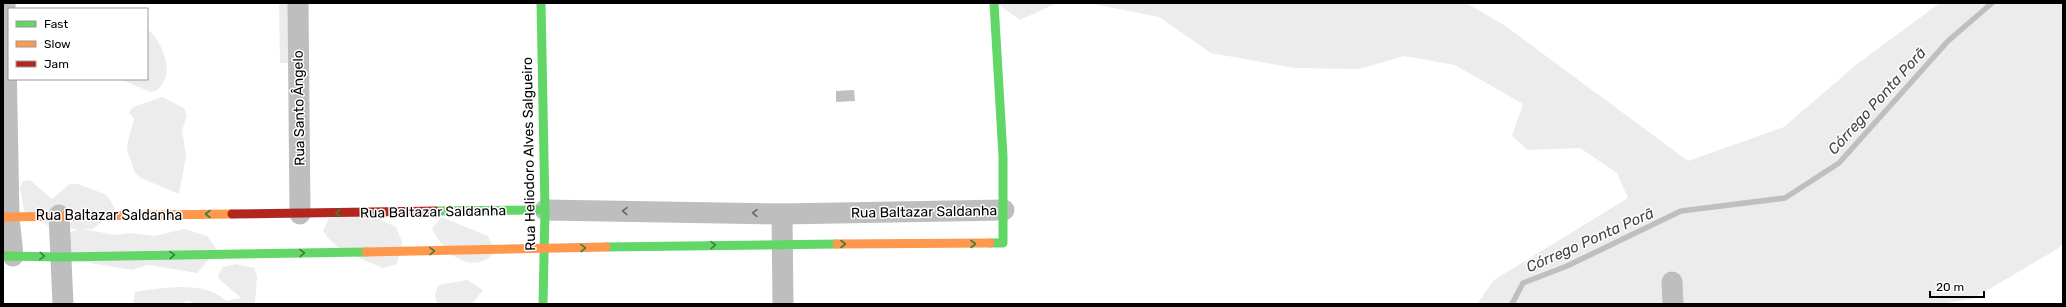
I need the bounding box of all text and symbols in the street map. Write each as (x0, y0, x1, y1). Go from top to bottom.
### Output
legend (8, 8, 148, 80)
text: Fast (44, 17, 68, 31)
text: Slow (44, 37, 71, 51)
water label: Córrego Ponta Porã (1824, 44, 1930, 158)
street label: Rua Santo Ângelo (288, 50, 309, 166)
text: Jam (44, 57, 69, 71)
street label: Rua Heliodoro Alves Salgueiro (519, 57, 539, 251)
street label: Rua Baltazar Saldanha (360, 202, 506, 222)
street label: Rua Baltazar Saldanha (851, 202, 997, 222)
water label: Córrego Ponta Porã (1523, 204, 1657, 276)
street label: Rua Baltazar Saldanha (36, 207, 182, 224)
one-way arrow (622, 207, 628, 216)
one-way arrow (335, 209, 341, 217)
one-way arrow (752, 209, 758, 218)
one-way arrow (205, 210, 211, 218)
one-way arrow (840, 240, 846, 248)
one-way arrow (970, 240, 976, 248)
one-way arrow (710, 241, 716, 249)
one-way arrow (580, 244, 586, 252)
one-way arrow (429, 246, 435, 255)
one-way arrow (299, 249, 305, 257)
one-way arrow (169, 251, 175, 259)
one-way arrow (39, 252, 45, 261)
scale bar (1930, 273, 1984, 299)
text: 20 m (1936, 280, 1964, 294)

